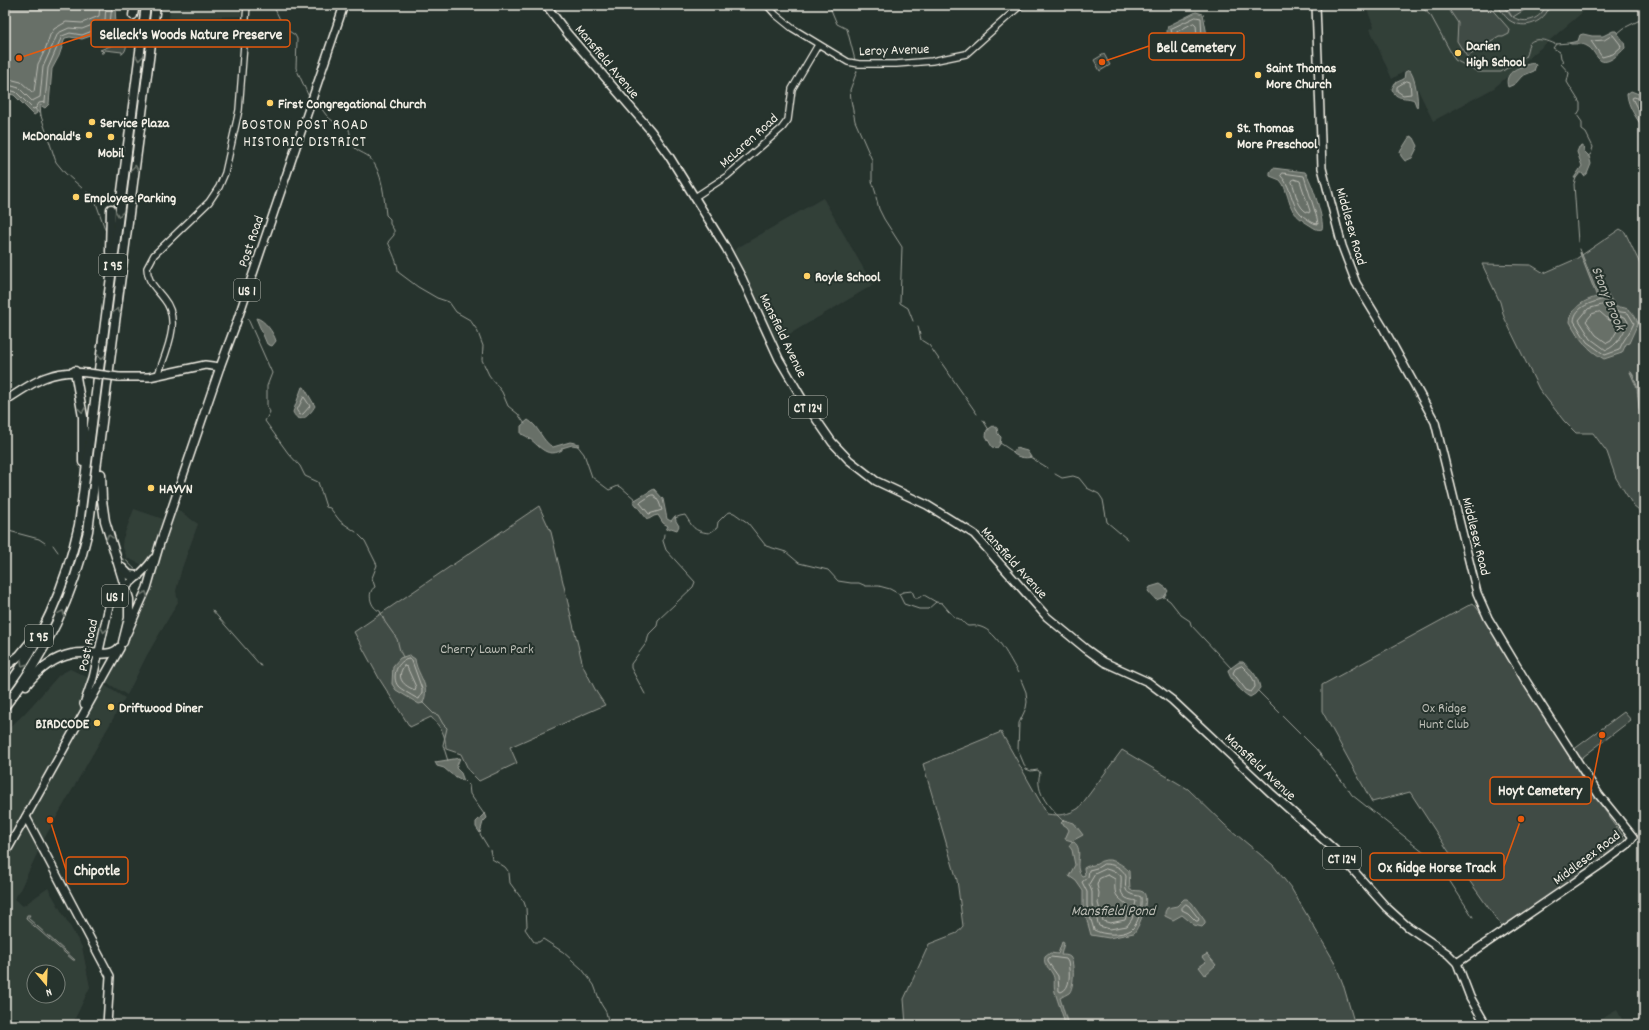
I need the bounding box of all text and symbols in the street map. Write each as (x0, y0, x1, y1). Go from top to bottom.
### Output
callout: Selleck's Woods Nature Preserve (91, 20, 290, 47)
street label: Mansfield Avenue (570, 21, 643, 104)
text: Selleck's Woods Nature Preserve (100, 25, 283, 47)
callout: Bell Cemetery (1149, 33, 1244, 60)
place label: Darien High School (1466, 37, 1526, 73)
text: Bell Cemetery (1157, 38, 1236, 60)
street label: Leroy Avenue (858, 40, 930, 62)
marker: Darien High School (1453, 48, 1463, 58)
one-way arrow (135, 55, 144, 61)
place label: Saint Thomas More Church (1266, 59, 1337, 95)
marker: Saint Thomas More Church (1253, 70, 1263, 80)
place label: First Congregational Church (278, 95, 427, 115)
marker: First Congregational Church (265, 98, 275, 108)
street label: McLaren Road (715, 110, 783, 173)
place label: Service Plaza (100, 114, 170, 134)
district label: BOSTON POST ROAD HISTORIC DISTRICT (241, 115, 369, 154)
marker: Service Plaza (87, 117, 97, 127)
place label: St. Thomas More Preschool (1237, 119, 1318, 155)
place label: McDonald's (22, 127, 81, 147)
marker: McDonald's (84, 130, 94, 140)
marker: St. Thomas More Preschool (1224, 130, 1234, 140)
marker: Mobil (106, 132, 116, 142)
place label: Mobil (98, 144, 125, 164)
one-way arrow (130, 165, 139, 171)
street label: Middlesex Road (1329, 185, 1371, 268)
place label: Employee Parking (84, 189, 176, 209)
marker: Employee Parking (71, 192, 81, 202)
one-way arrow (115, 211, 124, 217)
street label: Post Road (234, 213, 270, 270)
road number: I 95 (99, 254, 127, 276)
water label: Stony Brook (1584, 263, 1631, 336)
place label: Royle School (815, 268, 881, 288)
marker: Royle School (802, 271, 812, 281)
road number: US 1 (234, 279, 260, 301)
street label: Mansfield Avenue (753, 291, 811, 381)
one-way arrow (112, 308, 121, 314)
one-way arrow (97, 354, 106, 360)
road number: CT 124 (789, 396, 827, 418)
one-way arrow (77, 406, 86, 413)
place label: HAYVN (159, 480, 193, 500)
marker: HAYVN (146, 483, 156, 493)
street label: Middlesex Road (1456, 495, 1494, 578)
street label: Mansfield Avenue (976, 523, 1051, 604)
one-way arrow (105, 534, 114, 541)
road number: US 1 (102, 585, 128, 607)
one-way arrow (140, 590, 148, 597)
one-way arrow (57, 610, 65, 617)
street label: Post Road (74, 617, 104, 673)
road number: I 95 (25, 625, 53, 647)
one-way arrow (100, 627, 109, 633)
park label: Cherry Lawn Park (440, 640, 534, 660)
one-way arrow (21, 659, 28, 666)
place label: Driftwood Diner (119, 699, 204, 719)
park label: Ox Ridge Hunt Club (1419, 699, 1469, 735)
marker: Driftwood Diner (106, 702, 116, 712)
place label: BIRDCODE (35, 715, 90, 735)
marker: BIRDCODE (92, 718, 102, 728)
street label: Mansfield Avenue (1219, 729, 1300, 806)
callout: Hoyt Cemetery (1490, 777, 1591, 804)
text: Hoyt Cemetery (1498, 781, 1583, 803)
street label: Middlesex Road (1549, 827, 1625, 891)
road number: CT 124 (1323, 847, 1361, 869)
callout: Ox Ridge Horse Track (1370, 853, 1504, 880)
callout: Chipotle (66, 857, 128, 884)
text: Ox Ridge Horse Track (1378, 858, 1496, 880)
text: Chipotle (74, 861, 121, 883)
water label: Mansfield Pond (1071, 901, 1157, 923)
north arrow (26, 964, 66, 1004)
text: N (43, 983, 54, 1000)

